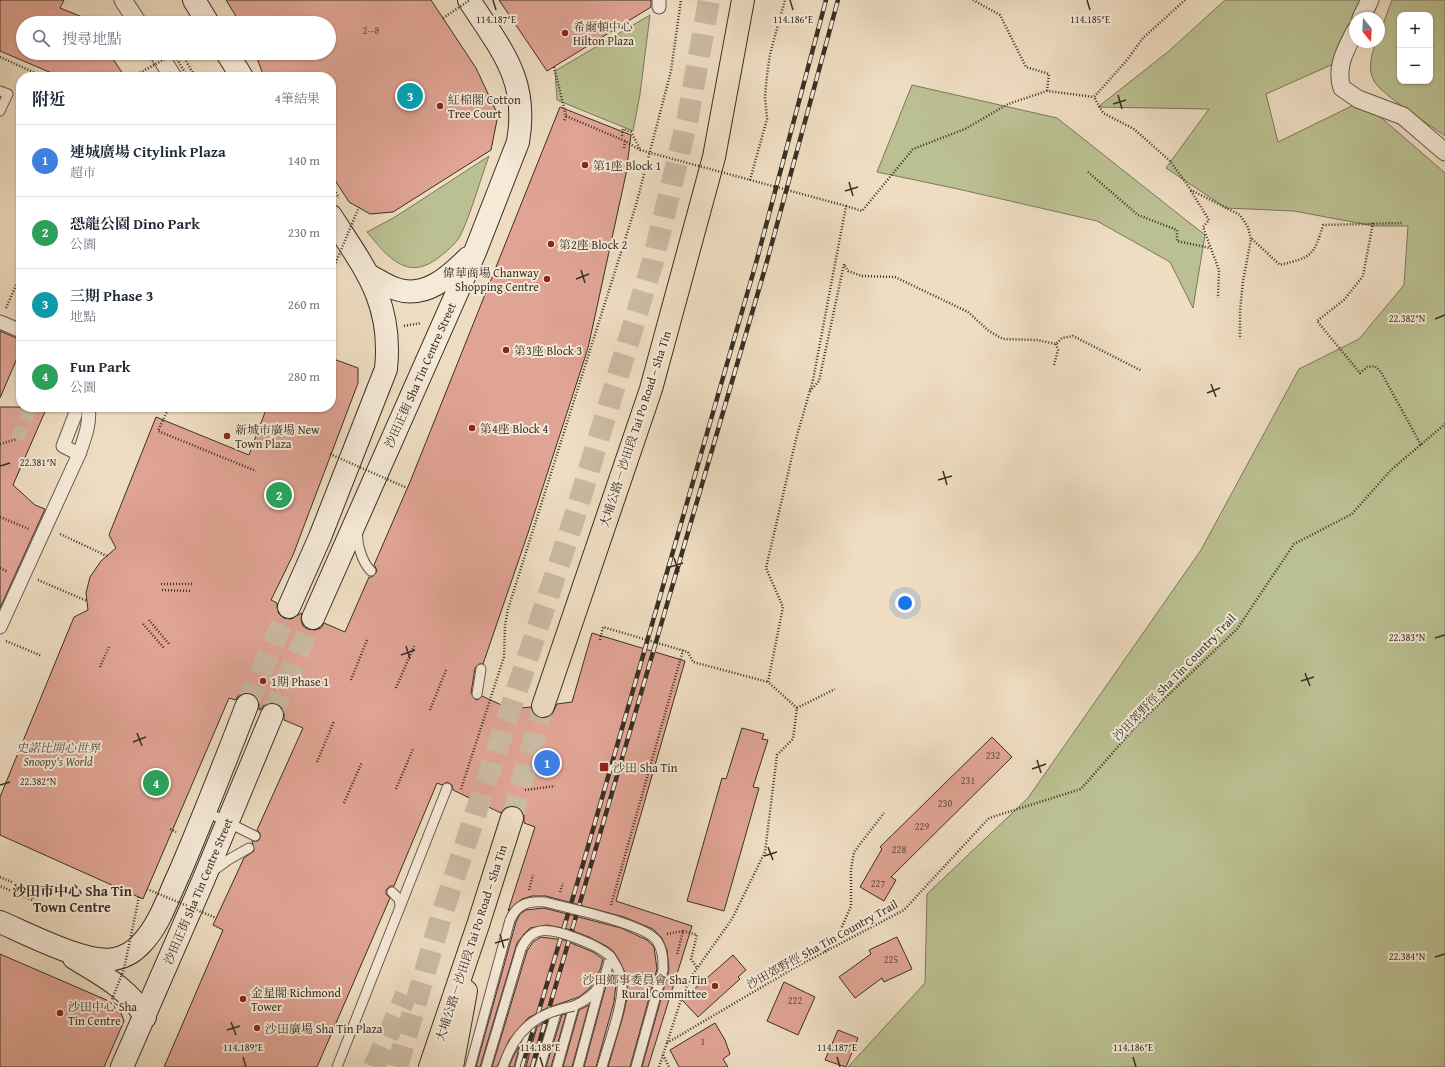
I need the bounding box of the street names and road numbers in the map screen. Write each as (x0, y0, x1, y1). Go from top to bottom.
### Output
street label: 沙田正街 Sha Tin Centre Street (380, 299, 460, 450)
street label: 大埔公路－沙田段 Tai Po Road – Sha Tin (595, 328, 675, 529)
street label: 沙田郊野徑 Sha Tin Country Trail (1109, 609, 1240, 744)
street label: 沙田正街 Sha Tin Centre Street (159, 814, 237, 967)
street label: 大埔公路－沙田段 Tai Po Road – Sha Tin (431, 842, 511, 1043)
street label: 沙田郊野徑 Sha Tin Country Trail (743, 895, 901, 993)

